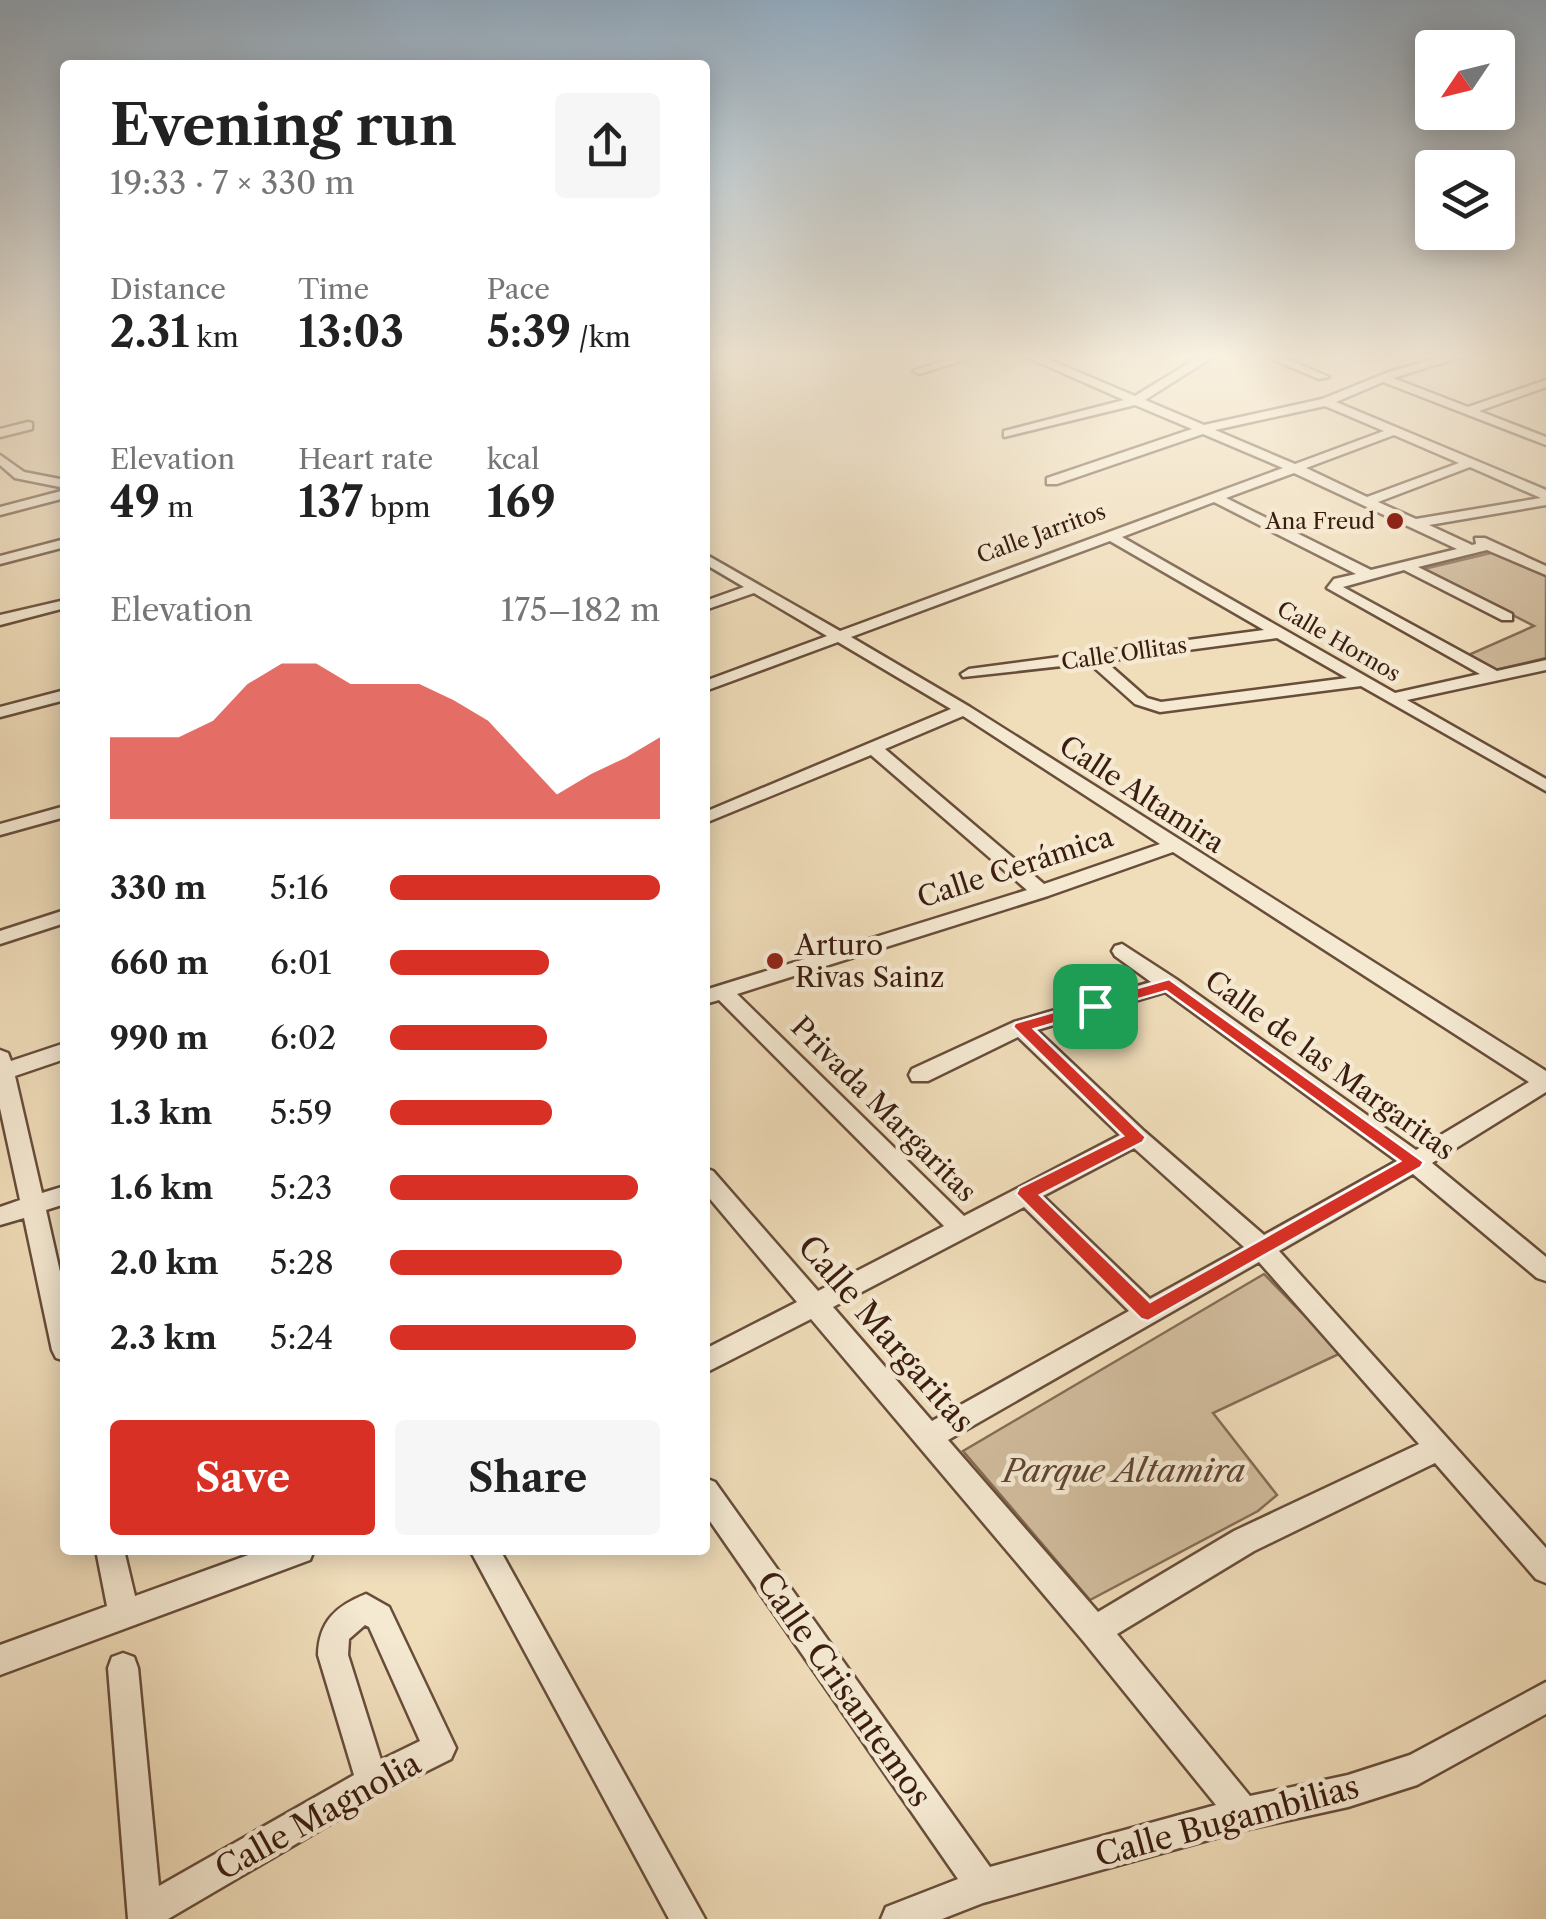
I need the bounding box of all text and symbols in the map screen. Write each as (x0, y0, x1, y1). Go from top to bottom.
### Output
north arrow (1415, 30, 1515, 130)
map controls (1415, 30, 1515, 250)
text: Evening run (110, 92, 457, 159)
button: share (555, 93, 660, 198)
button: layers (1415, 150, 1515, 250)
text: 19:33 · 7 × 330 m (110, 163, 355, 202)
text: Distance (110, 272, 226, 306)
text: Time (298, 272, 369, 306)
text: Pace (487, 272, 550, 306)
text: 2.31 (110, 306, 189, 358)
text: 13:03 (298, 306, 404, 358)
text: 5:39 (487, 306, 571, 358)
text: km (189, 320, 239, 354)
text: /km (571, 320, 631, 354)
text: Elevation (110, 442, 235, 476)
text: Heart rate (298, 442, 433, 476)
text: kcal (487, 442, 540, 476)
text: 49 (110, 476, 160, 528)
text: 137 (298, 476, 363, 528)
text: 169 (487, 476, 556, 528)
text: m (160, 490, 193, 524)
text: bpm (363, 490, 431, 524)
street label: Calle Jarritos (973, 498, 1109, 569)
place label: Ana Freud (1264, 508, 1375, 535)
marker: Ana Freud (1384, 510, 1406, 532)
text: Elevation (110, 590, 253, 629)
text: 175–182 m (501, 590, 660, 629)
street label: Calle Hornos (1272, 595, 1405, 688)
street label: Calle Ollitas (1059, 631, 1189, 676)
street label: Calle Altamira (1053, 728, 1231, 860)
street label: Calle Cerámica (913, 819, 1117, 915)
text: 330 m (110, 868, 206, 907)
text: 5:16 (270, 868, 329, 907)
place label: Arturo Rivas Sainz (794, 928, 944, 994)
text: 660 m (110, 943, 209, 982)
text: 6:01 (270, 943, 331, 982)
marker: Arturo Rivas Sainz (764, 950, 786, 972)
street label: Calle de las Margaritas (1199, 963, 1461, 1167)
pin (1053, 964, 1138, 1049)
icon: arrive (1068, 979, 1123, 1034)
street label: Privada Margaritas (784, 1009, 984, 1209)
text: 990 m (110, 1018, 208, 1057)
text: 6:02 (270, 1018, 336, 1057)
text: 1.3 km (110, 1093, 212, 1132)
text: 5:59 (270, 1093, 332, 1132)
text: 1.6 km (110, 1168, 213, 1207)
text: 5:23 (270, 1168, 332, 1207)
street label: Calle Margaritas (790, 1227, 983, 1440)
text: 2.0 km (110, 1243, 219, 1282)
text: 5:28 (270, 1243, 334, 1282)
text: 2.3 km (110, 1318, 217, 1357)
text: 5:24 (270, 1318, 333, 1357)
button: Save (110, 1420, 375, 1535)
button: Share (395, 1420, 660, 1535)
park label: Parque Altamira (1000, 1451, 1245, 1490)
street label: Calle Crisantemos (749, 1564, 940, 1814)
street label: Calle Magnolia (208, 1743, 427, 1888)
street label: Calle Bugambilias (1091, 1767, 1363, 1875)

